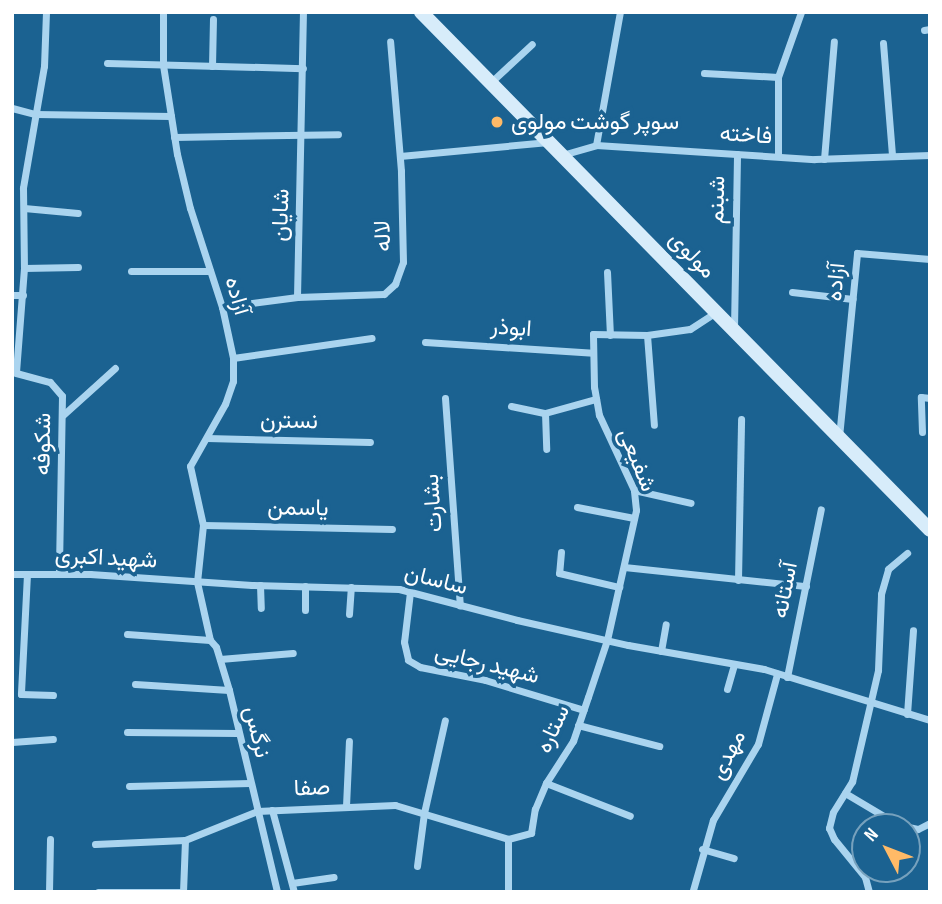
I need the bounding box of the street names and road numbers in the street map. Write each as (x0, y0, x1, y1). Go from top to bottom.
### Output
street label: فاخته (719, 119, 773, 151)
street label: شبنم (703, 176, 731, 224)
street label: شایان (266, 188, 296, 242)
street label: لاله (369, 220, 397, 252)
street label: مولوی (663, 225, 721, 285)
street label: آزاده (821, 262, 851, 302)
street label: آزاده (218, 274, 256, 318)
street label: ابوذر (489, 313, 533, 343)
street label: نسترن (260, 407, 318, 435)
street label: شکوفه (29, 412, 57, 476)
street label: شفیعی (612, 424, 662, 496)
street label: بشارت (417, 473, 449, 533)
street label: یاسمن (267, 494, 329, 522)
street label: شهید اکبری (54, 542, 158, 574)
street label: ساسان (402, 559, 470, 601)
street label: آستانه (766, 559, 804, 621)
street label: شهید رجایی (432, 638, 542, 690)
street label: ستاره (530, 701, 576, 757)
street label: نرگس (238, 704, 276, 760)
street label: مهدی (704, 725, 752, 785)
street label: صفا (293, 774, 331, 802)

